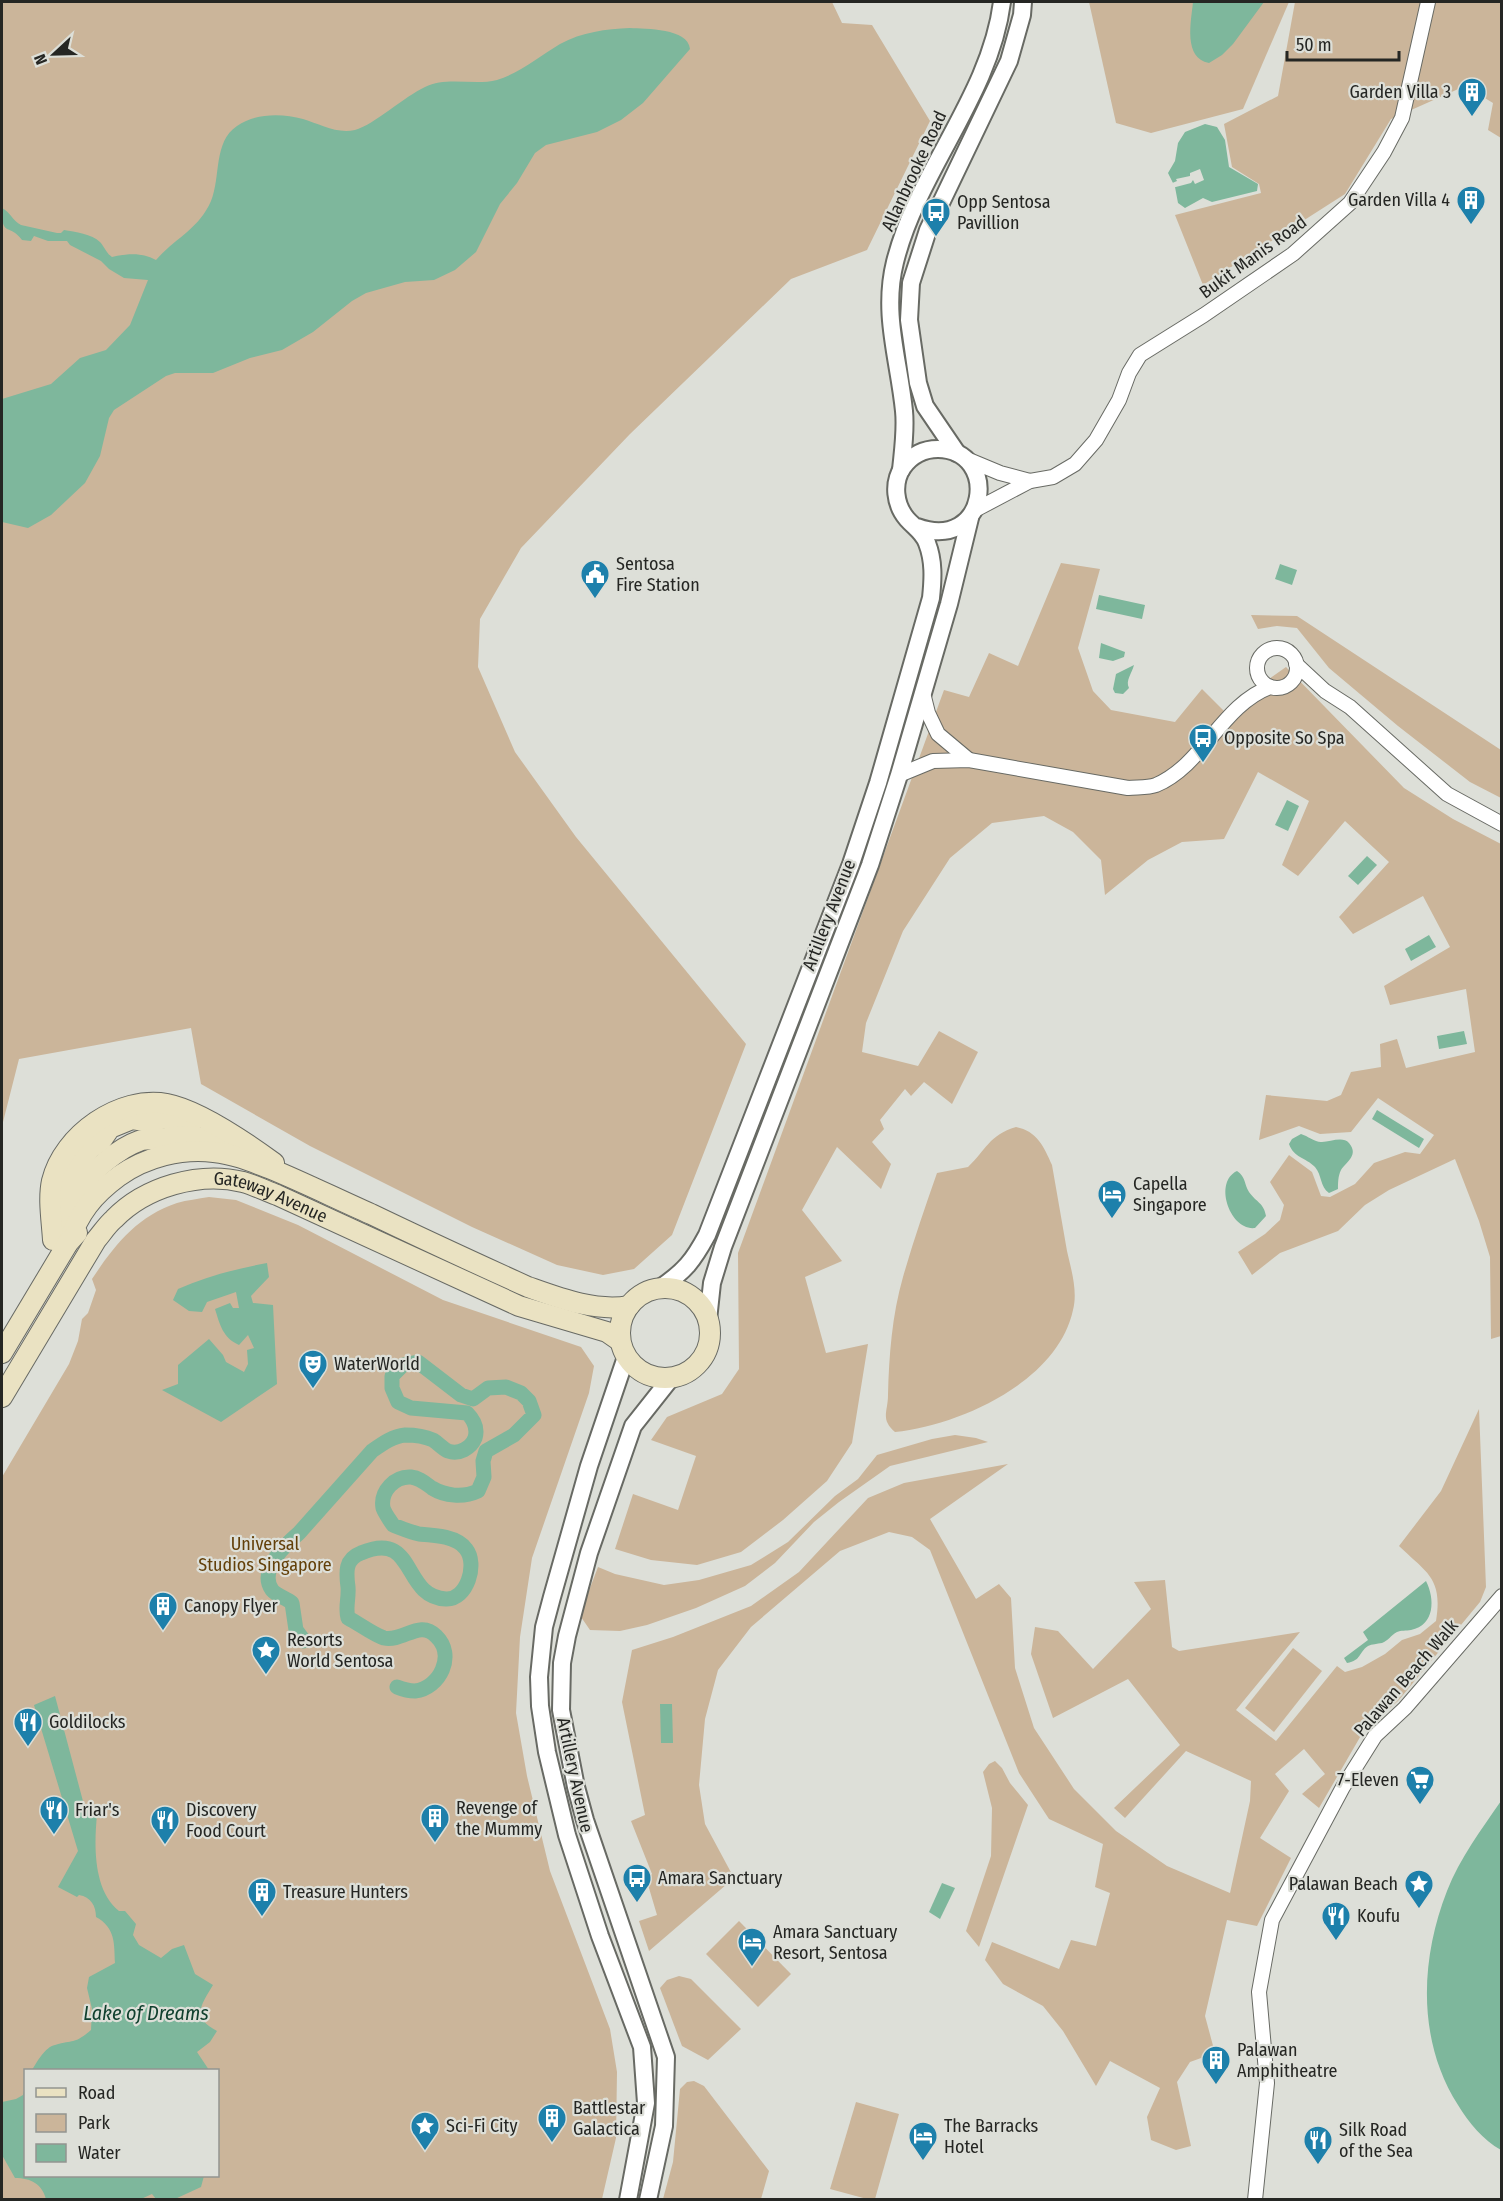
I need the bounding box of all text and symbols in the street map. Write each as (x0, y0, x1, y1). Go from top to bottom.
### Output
north arrow (24, 24, 84, 84)
scale bar (1287, 24, 1400, 62)
text: 50 m (1296, 34, 1332, 56)
text: N (30, 51, 51, 67)
building icon: Garden Villa 3 (1456, 76, 1488, 118)
place label: Garden Villa 3 (1350, 81, 1451, 103)
street label: Allanbrooke Road (877, 107, 951, 235)
building icon: Garden Villa 4 (1455, 184, 1487, 226)
place label: Garden Villa 4 (1348, 189, 1450, 211)
place label: Opp Sentosa Pavillion (957, 191, 1051, 234)
bus stop icon: Opp Sentosa Pavillion (920, 196, 952, 238)
street label: Bukit Manis Road (1195, 211, 1311, 303)
place label: Sentosa Fire Station (616, 553, 700, 596)
public building icon: Sentosa Fire Station (579, 558, 611, 600)
bus stop icon: Opposite So Spa (1187, 722, 1219, 764)
place label: Opposite So Spa (1224, 727, 1345, 749)
street label: Artillery Avenue (798, 856, 860, 974)
street label: Gateway Avenue (213, 1167, 331, 1228)
place label: Capella Singapore (1133, 1173, 1207, 1216)
hotel icon: Capella Singapore (1096, 1178, 1128, 1220)
theatre icon: WaterWorld (297, 1348, 329, 1390)
place label: WaterWorld (334, 1353, 420, 1375)
park label: Universal Studios Singapore (198, 1533, 332, 1576)
building icon: Canopy Flyer (147, 1590, 179, 1632)
place label: Canopy Flyer (184, 1595, 279, 1617)
street label: Palawan Beach Walk (1349, 1614, 1463, 1741)
place label: Resorts World Sentosa (287, 1629, 394, 1672)
place icon: Resorts World Sentosa (250, 1634, 282, 1676)
restaurant icon: Goldilocks (12, 1706, 44, 1748)
place label: Goldilocks (49, 1711, 126, 1733)
street label: Artillery Avenue (552, 1715, 598, 1835)
supermarket icon: 7-Eleven (1404, 1764, 1436, 1806)
place label: 7-Eleven (1337, 1769, 1399, 1791)
restaurant icon: Friar's (38, 1794, 70, 1836)
place label: Revenge of the Mummy (456, 1797, 542, 1840)
place label: Friar's (75, 1799, 120, 1821)
place label: Discovery Food Court (186, 1799, 266, 1842)
building icon: Revenge of the Mummy (419, 1802, 451, 1844)
restaurant icon: Discovery Food Court (149, 1804, 181, 1846)
bus stop icon: Amara Sanctuary (621, 1862, 653, 1904)
place label: Amara Sanctuary (658, 1867, 782, 1889)
place icon: Palawan Beach (1403, 1868, 1435, 1910)
place label: Palawan Beach (1289, 1873, 1398, 1895)
building icon: Treasure Hunters (246, 1876, 278, 1918)
place label: Treasure Hunters (283, 1881, 408, 1903)
restaurant icon: Koufu (1320, 1900, 1352, 1942)
place label: Koufu (1357, 1905, 1400, 1927)
place label: Amara Sanctuary Resort, Sentosa (773, 1921, 897, 1964)
hotel icon: Amara Sanctuary Resort, Sentosa (736, 1926, 768, 1968)
water label: Lake of Dreams (83, 2001, 209, 2025)
place label: Palawan Amphitheatre (1237, 2039, 1337, 2082)
building icon: Palawan Amphitheatre (1200, 2044, 1232, 2086)
legend (24, 2069, 219, 2177)
text: Road (78, 2082, 115, 2104)
place label: Battlestar Galactica (573, 2097, 646, 2140)
building icon: Battlestar Galactica (536, 2102, 568, 2144)
place icon: Sci-Fi City (409, 2110, 441, 2152)
text: Park (78, 2112, 111, 2134)
place label: Sci-Fi City (446, 2115, 517, 2137)
place label: The Barracks Hotel (944, 2115, 1038, 2158)
place label: Silk Road of the Sea (1339, 2119, 1413, 2162)
hotel icon: The Barracks Hotel (907, 2120, 939, 2162)
restaurant icon: Silk Road of the Sea (1302, 2124, 1334, 2166)
text: Water (78, 2142, 121, 2164)

